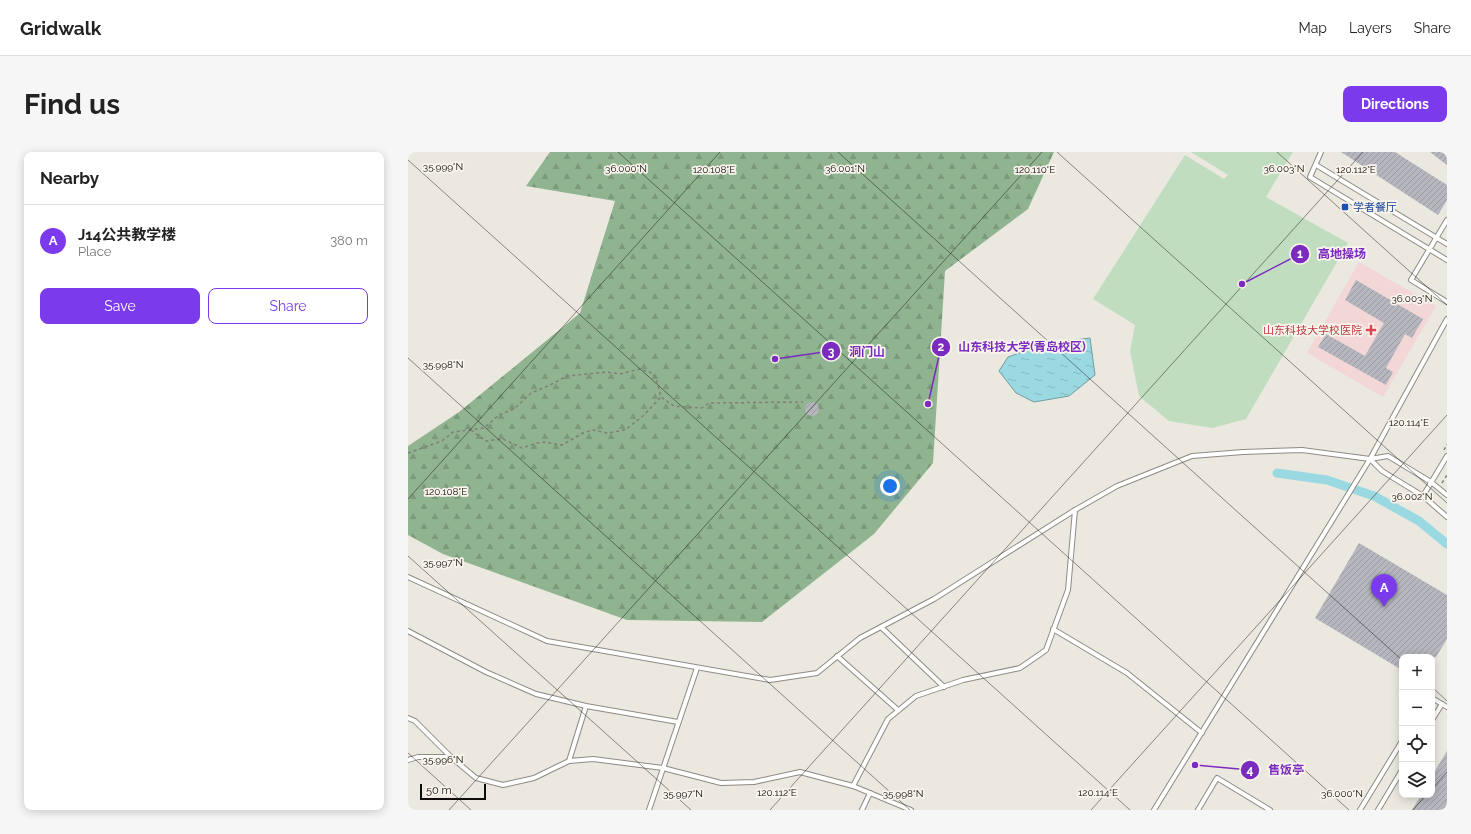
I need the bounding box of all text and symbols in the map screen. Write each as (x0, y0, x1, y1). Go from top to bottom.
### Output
text: Gridwalk (20, 17, 101, 39)
text: Map (1299, 20, 1327, 36)
text: Layers (1349, 20, 1392, 36)
text: Share (1414, 20, 1451, 36)
button: Directions (1343, 86, 1447, 122)
text: Find us (24, 88, 120, 121)
text: 35.999°N (423, 161, 463, 172)
text: 36.000°N (605, 163, 647, 174)
text: 36.001°N (825, 163, 865, 174)
text: 36.003°N (1264, 163, 1305, 174)
text: 120.108°E (693, 164, 735, 175)
text: 120.110°E (1015, 164, 1055, 175)
text: 120.112°E (1336, 164, 1376, 175)
text: Nearby (40, 168, 99, 188)
place label: 学者餐厅 (1353, 201, 1397, 214)
marker: 学者餐厅 (1340, 202, 1350, 212)
text: J14公共教学楼 (78, 226, 176, 244)
text: A (49, 233, 57, 248)
text: 380 m (330, 233, 368, 248)
callout: 高地操场 (1290, 242, 1374, 266)
text: Place (78, 244, 111, 259)
text: 1 (1297, 247, 1303, 261)
text: 高地操场 (1318, 247, 1366, 261)
button: Save (40, 288, 200, 324)
button: Share (208, 288, 368, 324)
text: 36.003°N (1392, 293, 1433, 304)
place label: 山东科技大学校医院 (1263, 324, 1362, 337)
marker: 山东科技大学校医院 (1365, 324, 1377, 336)
callout: 山东科技大学(青岛校区) (931, 335, 1094, 359)
callout: 洞门山 (821, 339, 893, 363)
text: 2 (938, 340, 945, 354)
text: 山东科技大学(青岛校区) (958, 340, 1086, 354)
text: 3 (828, 345, 835, 359)
text: 洞门山 (849, 345, 885, 359)
text: 35.998°N (423, 359, 463, 370)
text: 120.114°E (1389, 417, 1429, 428)
your location (880, 476, 900, 496)
text: 120.108°E (425, 486, 467, 497)
text: 36.002°N (1392, 491, 1432, 502)
text: 35.997°N (423, 557, 463, 568)
pin: A (1371, 574, 1397, 607)
map controls (1399, 654, 1435, 798)
button: + (1399, 654, 1435, 690)
button: − (1399, 690, 1435, 726)
button: locate (1399, 726, 1435, 762)
text: 35.996°N (423, 754, 463, 765)
callout: 售饭亭 (1240, 758, 1312, 782)
button: layers (1399, 762, 1435, 798)
text: 4 (1247, 763, 1254, 777)
text: 售饭亭 (1268, 763, 1304, 777)
scale bar (420, 782, 486, 801)
text: 50 m (426, 784, 452, 797)
text: 120.112°E (757, 787, 797, 798)
text: 120.114°E (1078, 787, 1118, 798)
text: 35.997°N (663, 788, 703, 799)
text: 35.998°N (883, 788, 923, 799)
text: 36.000°N (1321, 788, 1363, 799)

